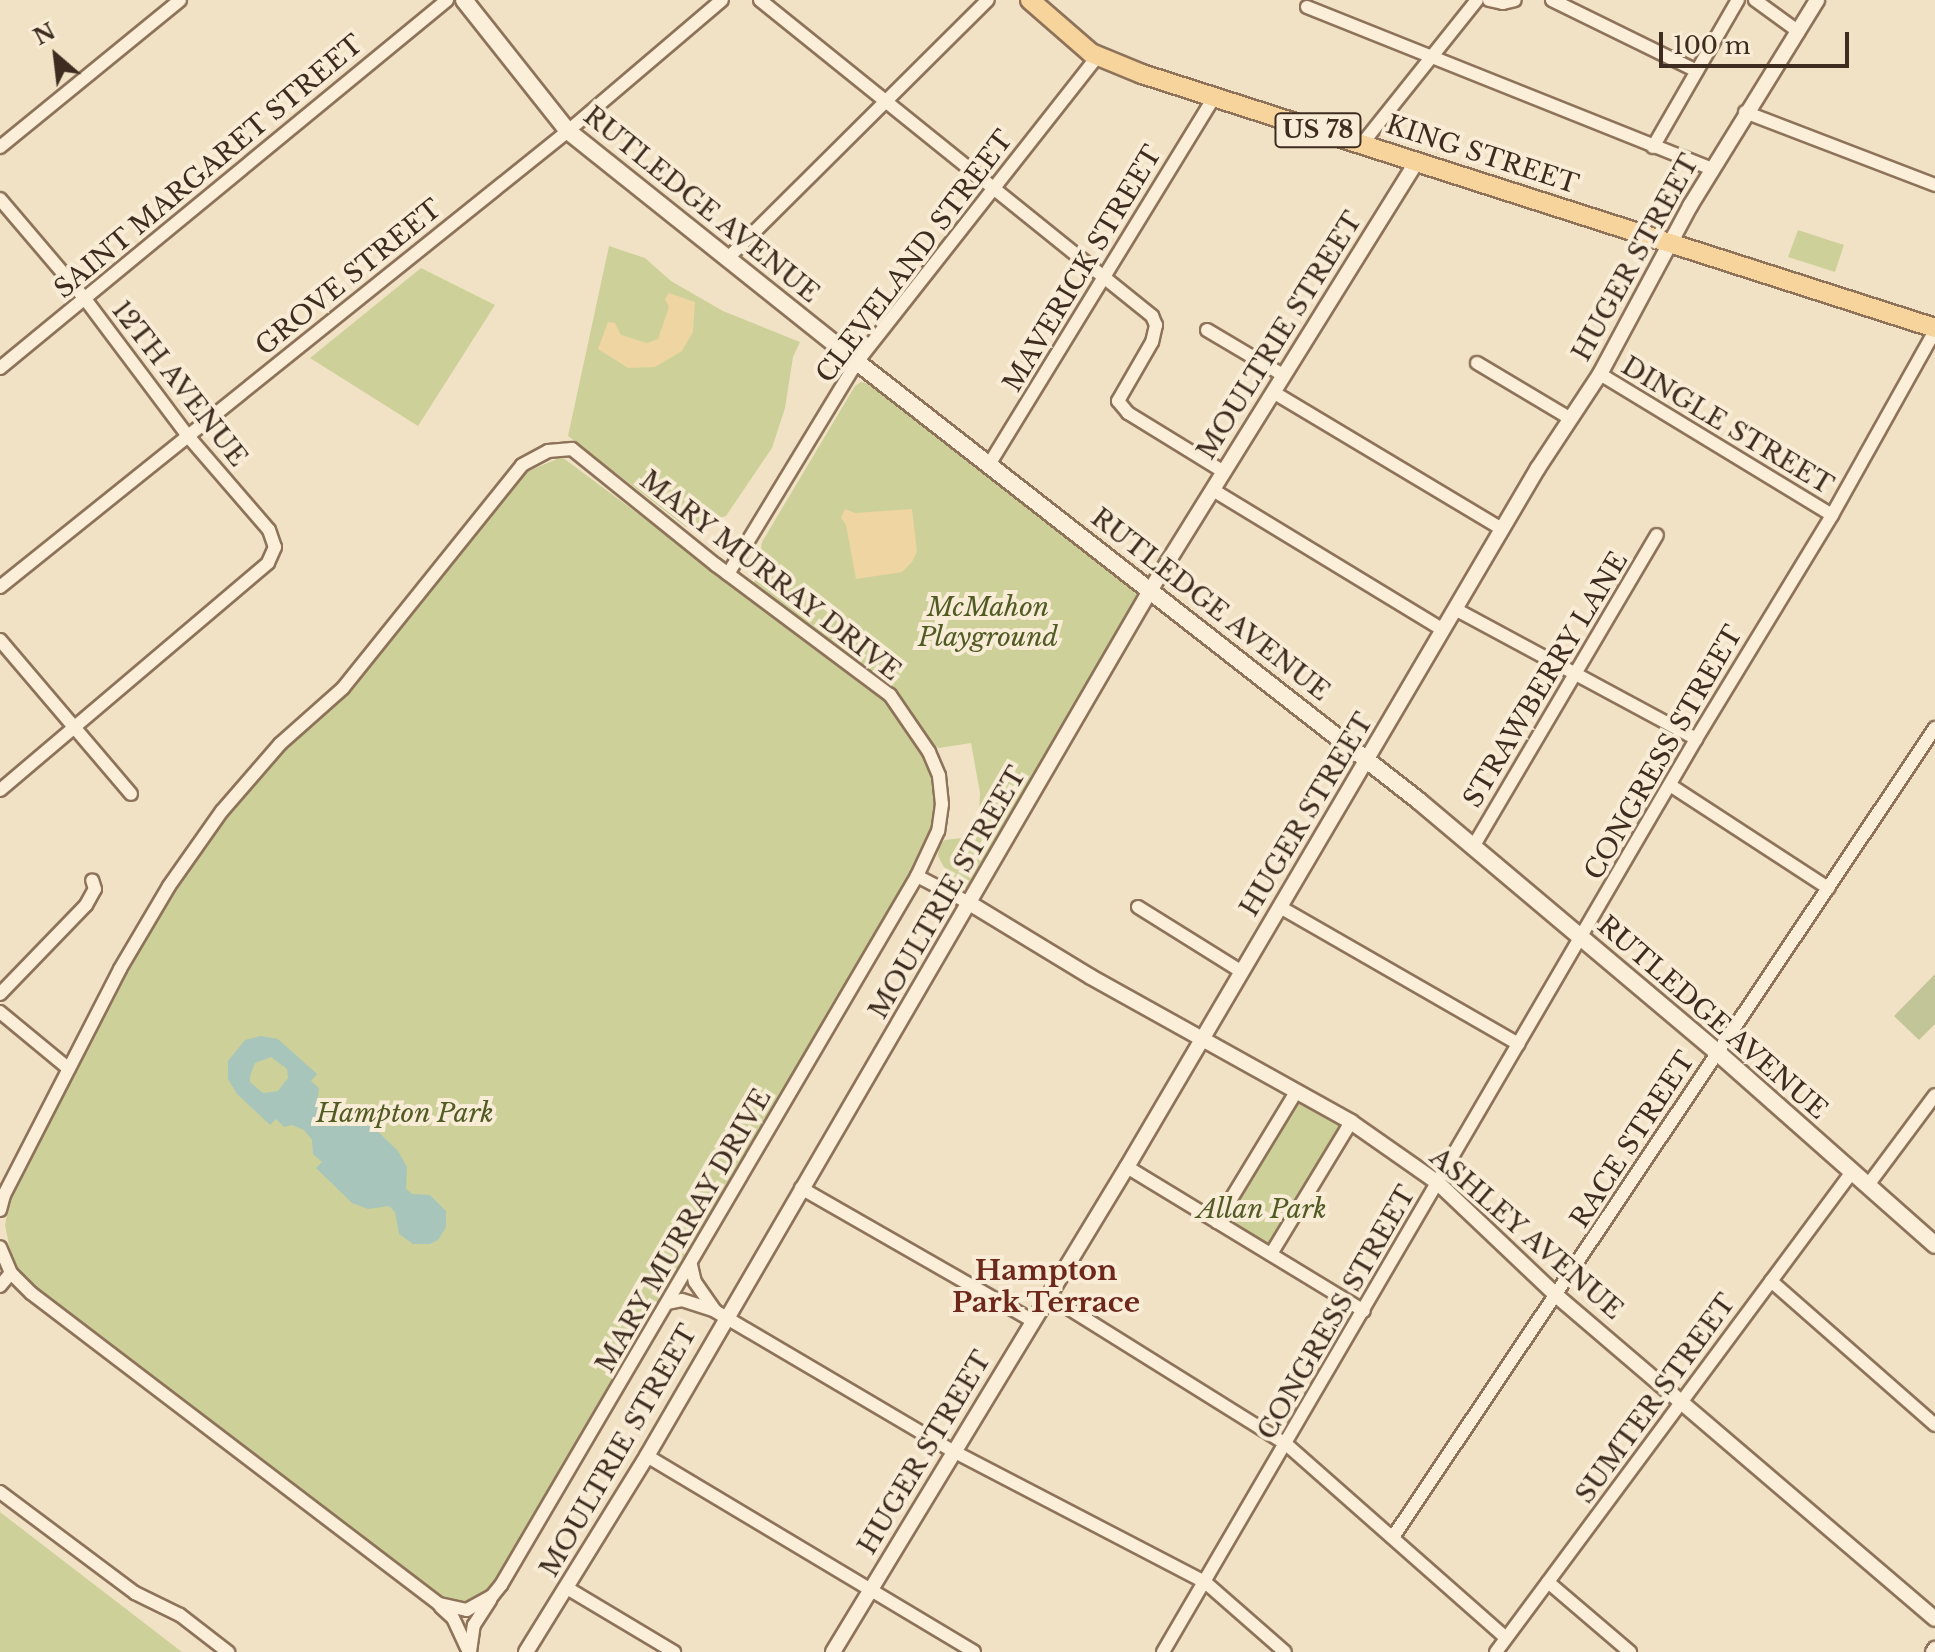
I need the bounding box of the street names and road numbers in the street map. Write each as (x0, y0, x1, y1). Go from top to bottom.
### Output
street label: SAINT MARGARET STREET (48, 28, 370, 306)
street label: RUTLEDGE AVENUE (577, 100, 825, 310)
street label: KING STREET (1382, 109, 1582, 201)
road number: US 78 (1274, 110, 1362, 150)
street label: CLEVELAND STREET (810, 125, 1020, 389)
street label: MAVERICK STREET (997, 140, 1169, 398)
street label: HUGER STREET (1566, 149, 1706, 367)
street label: GROVE STREET (250, 194, 448, 362)
street label: MOULTRIE STREET (1191, 207, 1369, 465)
street label: 12TH AVENUE (105, 295, 253, 473)
street label: DINGLE STREET (1616, 351, 1838, 501)
street label: MARY MURRAY DRIVE (633, 464, 907, 688)
street label: RUTLEDGE AVENUE (1084, 502, 1336, 708)
street label: STRAWBERRY LANE (1457, 546, 1635, 814)
street label: CONGRESS STREET (1579, 621, 1749, 885)
street label: HUGER STREET (1234, 707, 1380, 923)
street label: MOULTRIE STREET (863, 761, 1033, 1025)
street label: RUTLEDGE AVENUE (1590, 909, 1834, 1127)
street label: RACE STREET (1564, 1046, 1702, 1234)
street label: MARY MURRAY DRIVE (589, 1083, 779, 1379)
street label: ASHLEY AVENUE (1422, 1141, 1630, 1327)
street label: CONGRESS STREET (1252, 1181, 1422, 1445)
street label: SUMTER STREET (1569, 1288, 1743, 1510)
street label: MOULTRIE STREET (534, 1319, 704, 1583)
street label: HUGER STREET (852, 1345, 998, 1561)

